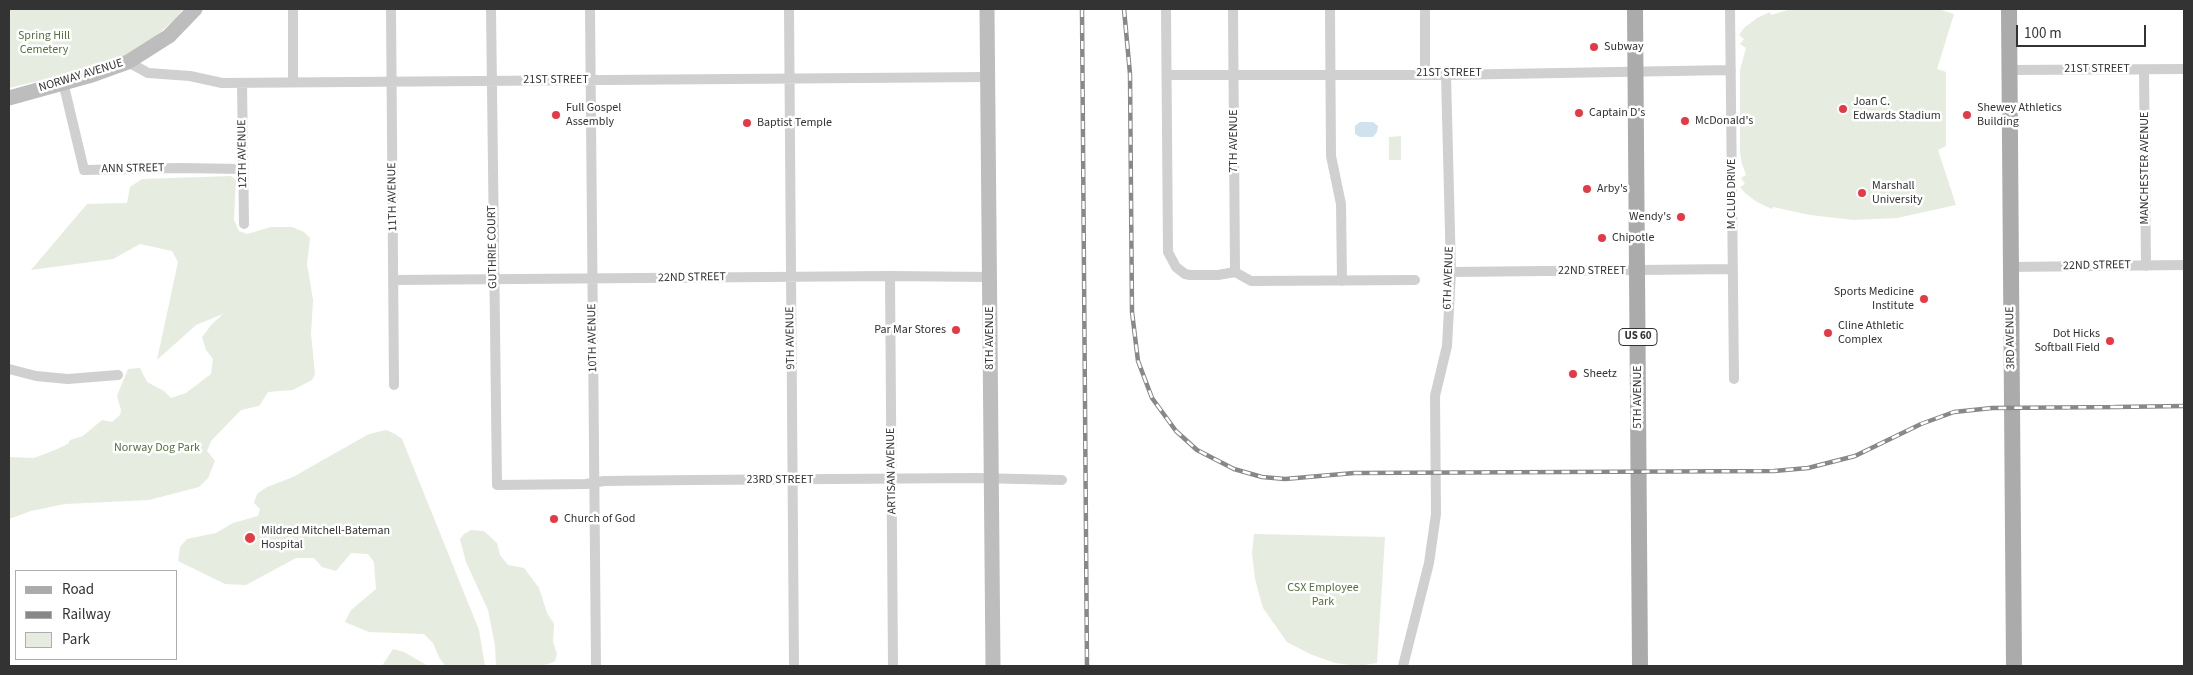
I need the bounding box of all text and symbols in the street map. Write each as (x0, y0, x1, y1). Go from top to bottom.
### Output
scale bar (2018, 15, 2148, 47)
text: 100 m (2024, 23, 2062, 44)
park label: Spring Hill Cemetery (18, 29, 70, 57)
place label: Subway (1604, 40, 1644, 54)
marker: Subway (1588, 41, 1600, 53)
street label: NORWAY AVENUE (37, 56, 125, 96)
street label: 21ST STREET (2064, 62, 2130, 76)
street label: 21ST STREET (1416, 66, 1482, 80)
street label: 21ST STREET (523, 73, 589, 87)
place label: Joan C. Edwards Stadium (1853, 95, 1941, 123)
place label: Full Gospel Assembly (566, 101, 621, 129)
place label: Shewey Athletics Building (1977, 101, 2062, 129)
marker: Joan C. Edwards Stadium (1837, 103, 1849, 115)
place label: Captain D's (1589, 106, 1645, 120)
marker: Captain D's (1573, 107, 1585, 119)
marker: Full Gospel Assembly (550, 109, 562, 121)
street label: 7TH AVENUE (1227, 109, 1241, 173)
marker: Shewey Athletics Building (1961, 109, 1973, 121)
street label: MANCHESTER AVENUE (2138, 112, 2152, 224)
place label: McDonald's (1695, 114, 1753, 128)
marker: McDonald's (1679, 115, 1691, 127)
place label: Baptist Temple (757, 116, 832, 130)
marker: Baptist Temple (741, 117, 753, 129)
street label: 12TH AVENUE (235, 119, 251, 189)
street label: M CLUB DRIVE (1725, 159, 1739, 229)
street label: ANN STREET (101, 161, 165, 177)
street label: 11TH AVENUE (385, 162, 401, 232)
place label: Marshall University (1872, 179, 1923, 207)
place label: Arby's (1597, 182, 1628, 196)
marker: Arby's (1581, 183, 1593, 195)
marker: Marshall University (1856, 187, 1868, 199)
street label: GUTHRIE COURT (485, 205, 501, 289)
place label: Wendy's (1629, 210, 1671, 224)
marker: Wendy's (1675, 211, 1687, 223)
place label: Chipotle (1612, 231, 1654, 245)
marker: Chipotle (1596, 232, 1608, 244)
street label: 6TH AVENUE (1441, 246, 1457, 310)
street label: 22ND STREET (2063, 258, 2131, 274)
street label: 22ND STREET (1558, 264, 1626, 278)
street label: 22ND STREET (658, 270, 726, 286)
place label: Sports Medicine Institute (1834, 285, 1914, 313)
marker: Sports Medicine Institute (1918, 293, 1930, 305)
street label: 10TH AVENUE (585, 303, 601, 373)
street label: 9TH AVENUE (783, 306, 799, 370)
street label: 8TH AVENUE (983, 306, 997, 370)
street label: 3RD AVENUE (2003, 306, 2019, 370)
place label: Cline Athletic Complex (1838, 319, 1904, 347)
place label: Par Mar Stores (874, 323, 946, 337)
marker: Par Mar Stores (950, 324, 962, 336)
marker: Cline Athletic Complex (1822, 327, 1834, 339)
place label: Dot Hicks Softball Field (2034, 327, 2100, 355)
road number: US 60 (1619, 328, 1657, 346)
marker: Dot Hicks Softball Field (2104, 335, 2116, 347)
street label: 5TH AVENUE (1631, 365, 1645, 429)
place label: Sheetz (1583, 367, 1617, 381)
marker: Sheetz (1567, 368, 1579, 380)
street label: ARTISAN AVENUE (884, 428, 900, 514)
park label: Norway Dog Park (114, 441, 200, 455)
street label: 23RD STREET (746, 473, 814, 487)
place label: Church of God (564, 512, 635, 526)
marker: Church of God (548, 513, 560, 525)
place label: Mildred Mitchell-Bateman Hospital (261, 524, 390, 552)
marker: Mildred Mitchell-Bateman Hospital (243, 531, 257, 545)
legend (15, 570, 178, 660)
text: Road (62, 579, 94, 600)
park label: CSX Employee Park (1287, 581, 1359, 609)
text: Railway (62, 604, 111, 625)
text: Park (62, 629, 90, 650)

